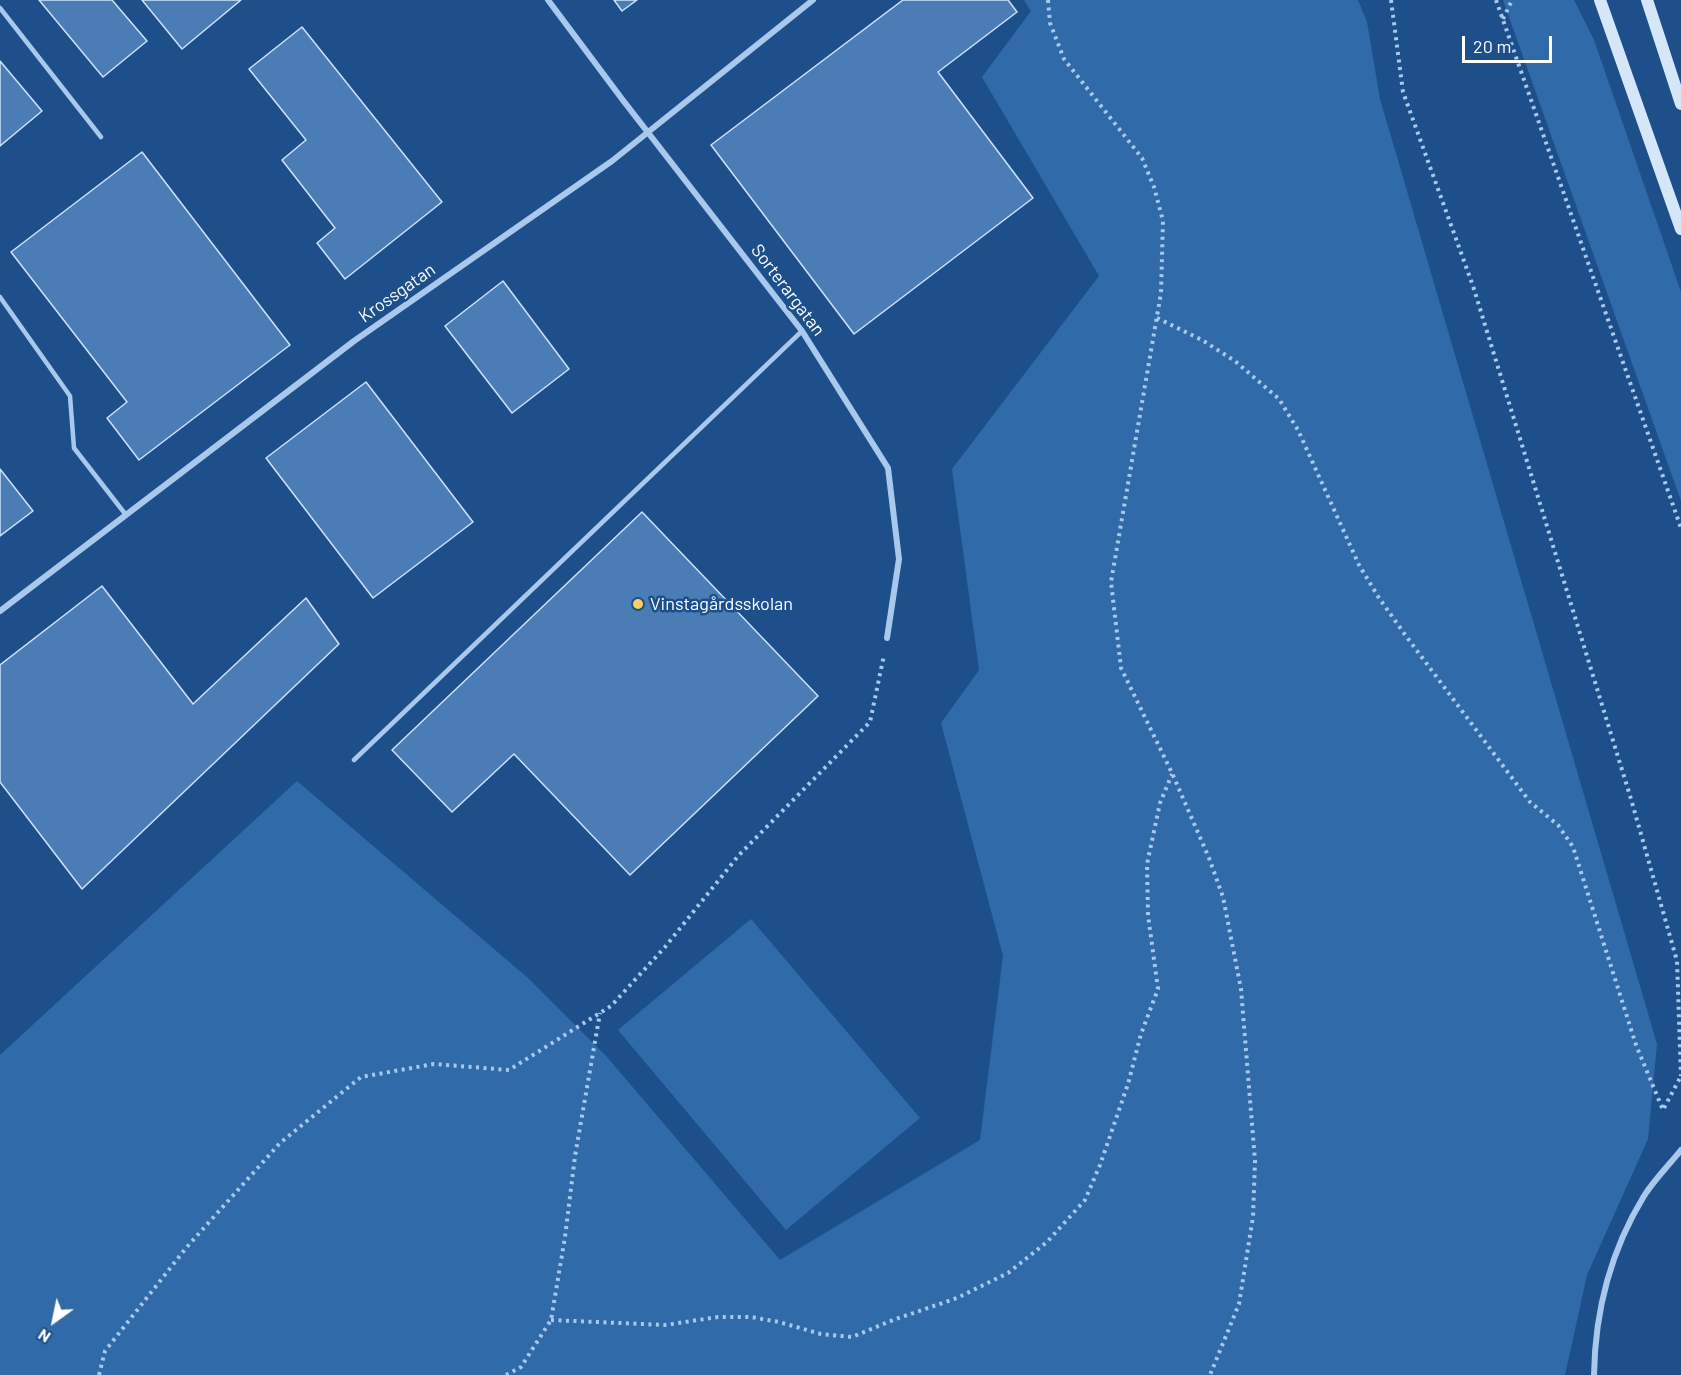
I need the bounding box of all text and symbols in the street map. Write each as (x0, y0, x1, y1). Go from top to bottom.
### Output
scale bar (1465, 24, 1555, 62)
text: 20 m (1473, 35, 1511, 57)
street label: Sorterargatan (746, 240, 830, 340)
street label: Krossgatan (355, 259, 439, 327)
place label: Vinstagårdsskolan (650, 593, 793, 615)
marker: Vinstagårdsskolan (631, 597, 645, 611)
north arrow (24, 1291, 84, 1351)
text: N (34, 1326, 54, 1347)

